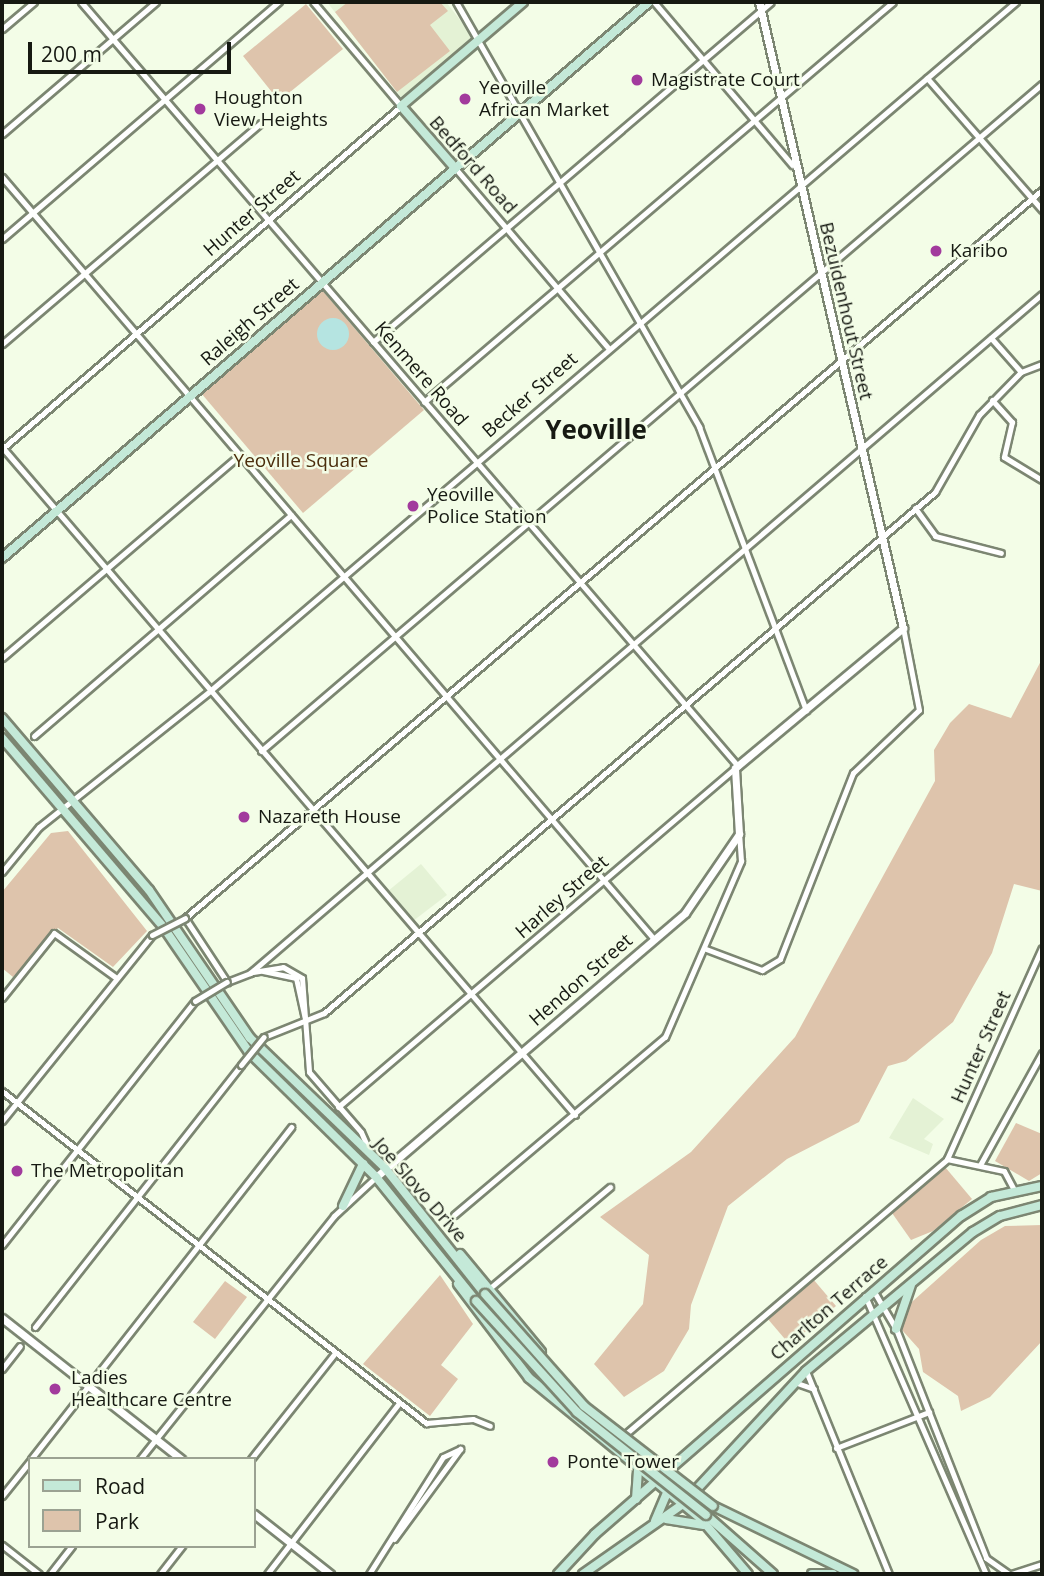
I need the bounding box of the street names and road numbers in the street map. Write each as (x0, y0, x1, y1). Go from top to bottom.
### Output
street label: Bedford Road (424, 111, 522, 219)
street label: Hunter Street (199, 165, 305, 261)
street label: Bezuidenhout Street (814, 220, 878, 402)
street label: Raleigh Street (196, 273, 304, 371)
street label: Kenmere Road (369, 317, 473, 431)
street label: Becker Street (478, 348, 582, 442)
street label: Harley Street (511, 851, 613, 943)
street label: Hendon Street (525, 929, 637, 1031)
street label: Hunter Street (946, 987, 1016, 1107)
street label: Joe Slovo Drive (368, 1133, 472, 1247)
street label: Charlton Terrace (765, 1251, 893, 1365)

